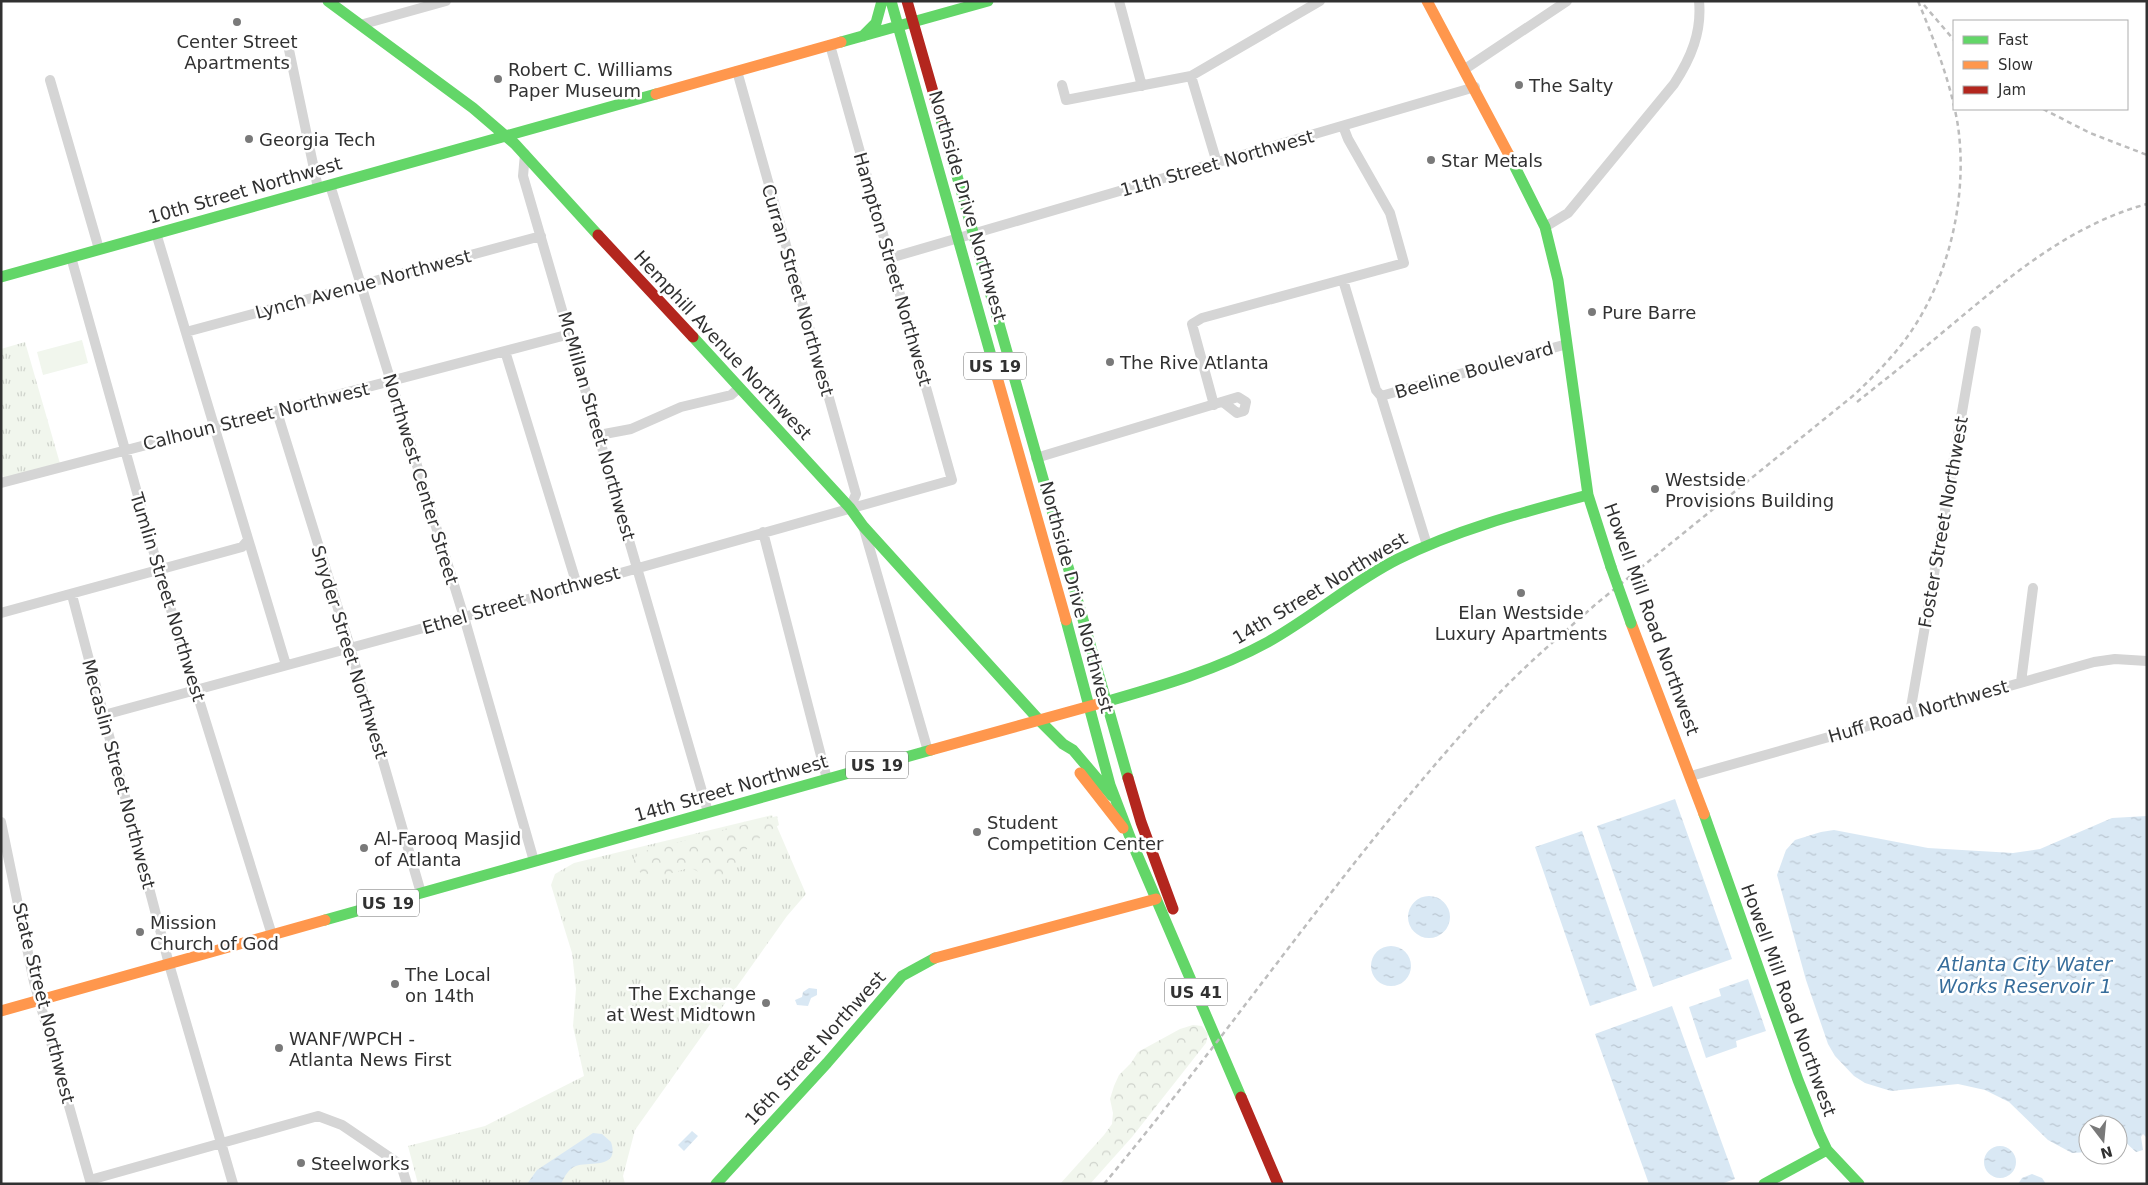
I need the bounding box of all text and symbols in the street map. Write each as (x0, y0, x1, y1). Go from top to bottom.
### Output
marker: Center Street Apartments (231, 16, 243, 28)
legend (1953, 20, 2128, 110)
place label: Center Street Apartments (177, 31, 298, 73)
text: Fast (1998, 31, 2028, 49)
text: Slow (1998, 56, 2033, 74)
place label: Robert C. Williams Paper Museum (508, 59, 673, 101)
marker: Robert C. Williams Paper Museum (492, 73, 504, 85)
place label: The Salty (1528, 75, 1614, 96)
marker: The Salty (1513, 79, 1525, 91)
text: Jam (1997, 81, 2026, 99)
street label: Northside Drive Northwest (925, 88, 1011, 324)
street label: 11th Street Northwest (1118, 125, 1316, 201)
place label: Georgia Tech (259, 129, 376, 150)
marker: Georgia Tech (243, 133, 255, 145)
street label: Hampton Street Northwest (850, 150, 936, 388)
place label: Star Metals (1441, 150, 1543, 171)
street label: 10th Street Northwest (146, 152, 344, 228)
marker: Star Metals (1425, 154, 1437, 166)
street label: Curran Street Northwest (758, 182, 838, 398)
street label: Lynch Avenue Northwest (253, 245, 473, 323)
street label: Hemphill Avenue Northwest (630, 246, 816, 444)
place label: Pure Barre (1602, 302, 1696, 323)
marker: Pure Barre (1586, 306, 1598, 318)
street label: McMillan Street Northwest (554, 309, 640, 543)
street label: Beeline Boulevard (1392, 337, 1556, 403)
road number: US 19 (964, 352, 1026, 380)
place label: The Rive Atlanta (1119, 352, 1269, 373)
marker: The Rive Atlanta (1104, 356, 1116, 368)
street label: Northwest Center Street (379, 371, 463, 587)
street label: Calhoun Street Northwest (141, 378, 371, 454)
street label: Foster Street Northwest (1914, 415, 1972, 629)
place label: Westside Provisions Building (1665, 469, 1834, 511)
street label: Northside Drive Northwest (1036, 479, 1118, 715)
marker: Westside Provisions Building (1649, 483, 1661, 495)
street label: Tumlin Street Northwest (126, 489, 210, 704)
street label: Howell Mill Road Northwest (1600, 500, 1704, 738)
street label: 14th Street Northwest (1229, 527, 1411, 649)
street label: Snyder Street Northwest (307, 543, 393, 761)
street label: Ethel Street Northwest (420, 562, 622, 638)
marker: Elan Westside Luxury Apartments (1515, 587, 1527, 599)
place label: Elan Westside Luxury Apartments (1435, 602, 1607, 644)
street label: Mecaslin Street Northwest (78, 657, 160, 891)
street label: Huff Road Northwest (1825, 675, 2011, 747)
street label: 14th Street Northwest (632, 750, 830, 826)
road number: US 19 (846, 752, 908, 778)
place label: Student Competition Center (987, 812, 1164, 854)
marker: Student Competition Center (971, 826, 983, 838)
place label: Al-Farooq Masjid of Atlanta (374, 828, 521, 870)
marker: Al-Farooq Masjid of Atlanta (358, 842, 370, 854)
street label: Howell Mill Road Northwest (1737, 881, 1841, 1119)
road number: US 19 (357, 890, 419, 916)
street label: State Street Northwest (9, 900, 79, 1106)
place label: Mission Church of God (150, 912, 279, 954)
marker: Mission Church of God (134, 926, 146, 938)
water label: Atlanta City Water Works Reservoir 1 (1936, 953, 2113, 997)
place label: The Local on 14th (404, 964, 491, 1006)
street label: 16th Street Northwest (740, 967, 890, 1129)
marker: The Local on 14th (389, 978, 401, 990)
road number: US 41 (1165, 979, 1227, 1006)
place label: The Exchange at West Midtown (606, 983, 756, 1025)
marker: The Exchange at West Midtown (760, 997, 772, 1009)
place label: WANF/WPCH - Atlanta News First (289, 1028, 452, 1070)
marker: WANF/WPCH - Atlanta News First (273, 1042, 285, 1054)
north arrow (2078, 1115, 2128, 1165)
text: N (2099, 1143, 2114, 1162)
place label: Steelworks (311, 1153, 410, 1174)
marker: Steelworks (295, 1157, 307, 1169)

